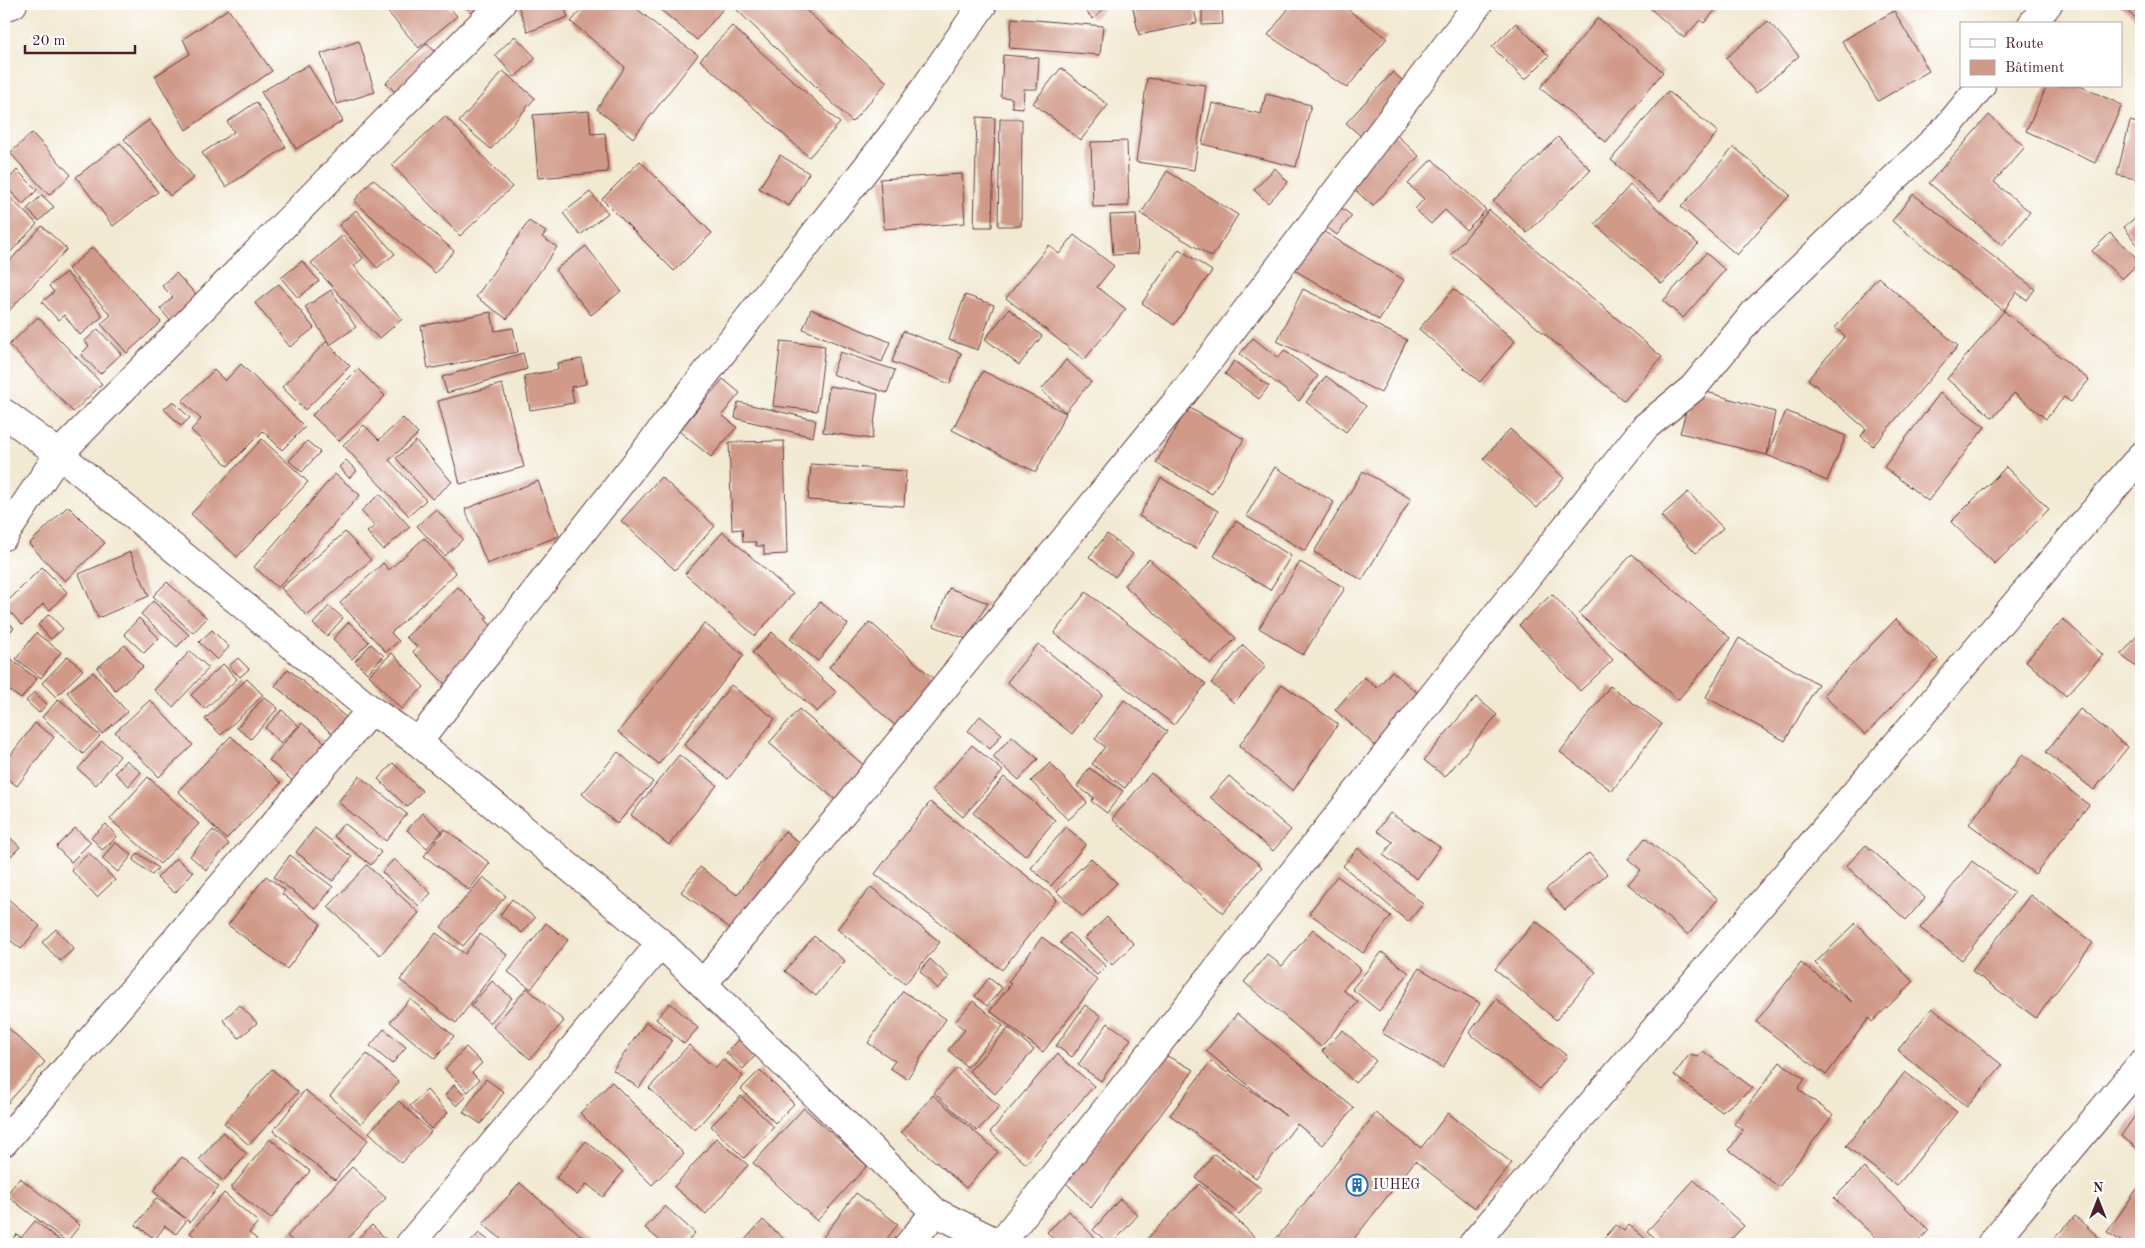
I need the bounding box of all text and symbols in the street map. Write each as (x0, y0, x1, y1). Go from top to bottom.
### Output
scale bar (25, 22, 135, 54)
legend (1960, 22, 2122, 88)
text: 20 m (32, 34, 66, 49)
text: Route (2005, 37, 2043, 52)
text: Bâtiment (2005, 61, 2064, 76)
building icon: IUHEG (1345, 1173, 1369, 1197)
north arrow (2072, 1176, 2122, 1226)
place label: IUHEG (1373, 1178, 1420, 1192)
text: N (2093, 1181, 2104, 1195)

